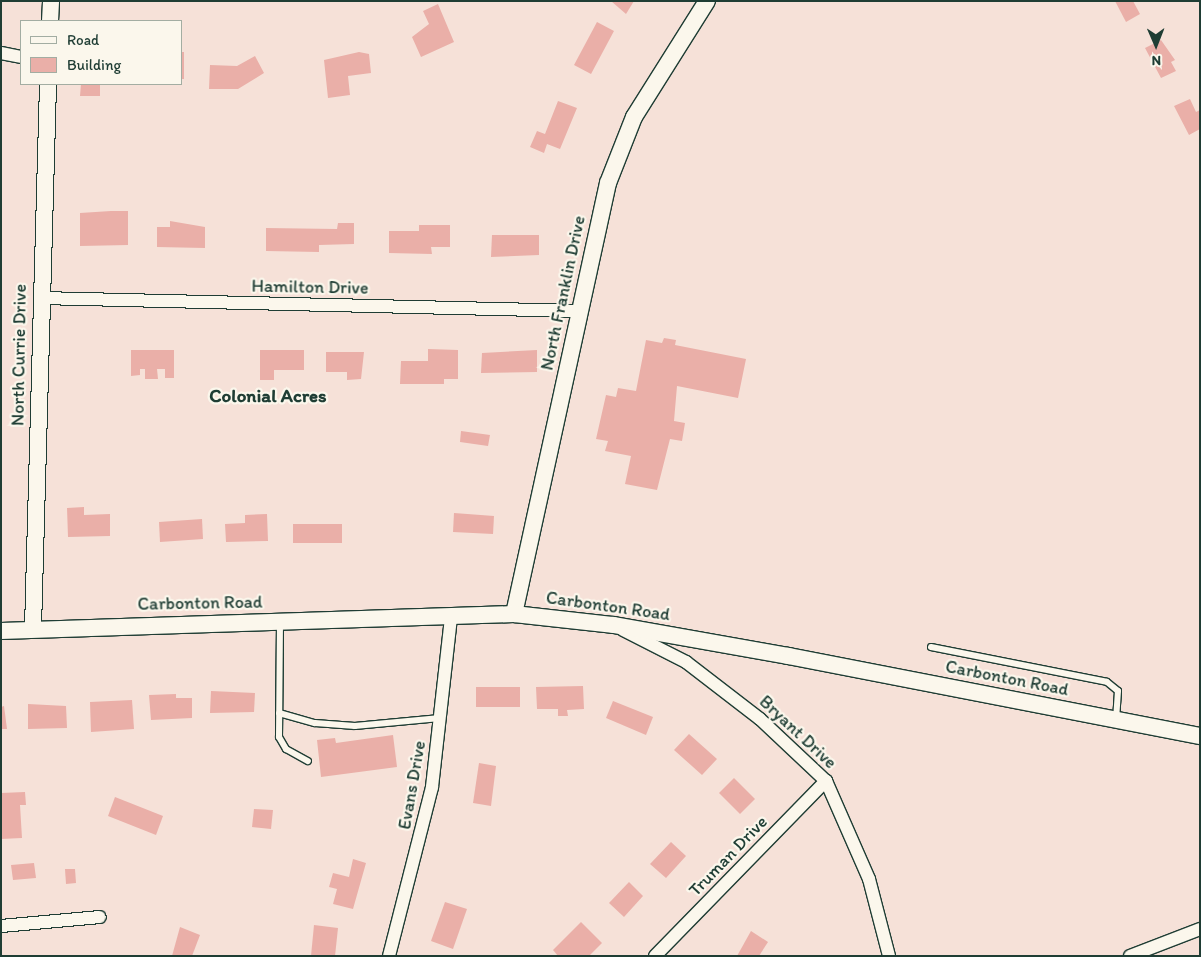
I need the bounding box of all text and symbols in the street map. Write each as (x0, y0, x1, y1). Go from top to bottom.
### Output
legend (20, 20, 182, 85)
north arrow (1131, 20, 1181, 70)
text: Road (67, 31, 99, 49)
text: N (1151, 52, 1161, 69)
text: Building (67, 56, 121, 74)
street label: North Franklin Drive (536, 214, 590, 372)
street label: Hamilton Drive (251, 275, 369, 299)
street label: North Currie Drive (7, 284, 31, 426)
district label: Colonial Acres (209, 385, 327, 407)
street label: Carbonton Road (545, 587, 671, 625)
street label: Carbonton Road (137, 591, 263, 615)
street label: Carbonton Road (944, 655, 1070, 701)
street label: Bryant Drive (755, 691, 841, 773)
street label: Evans Drive (394, 739, 430, 831)
street label: Truman Drive (684, 811, 772, 901)

